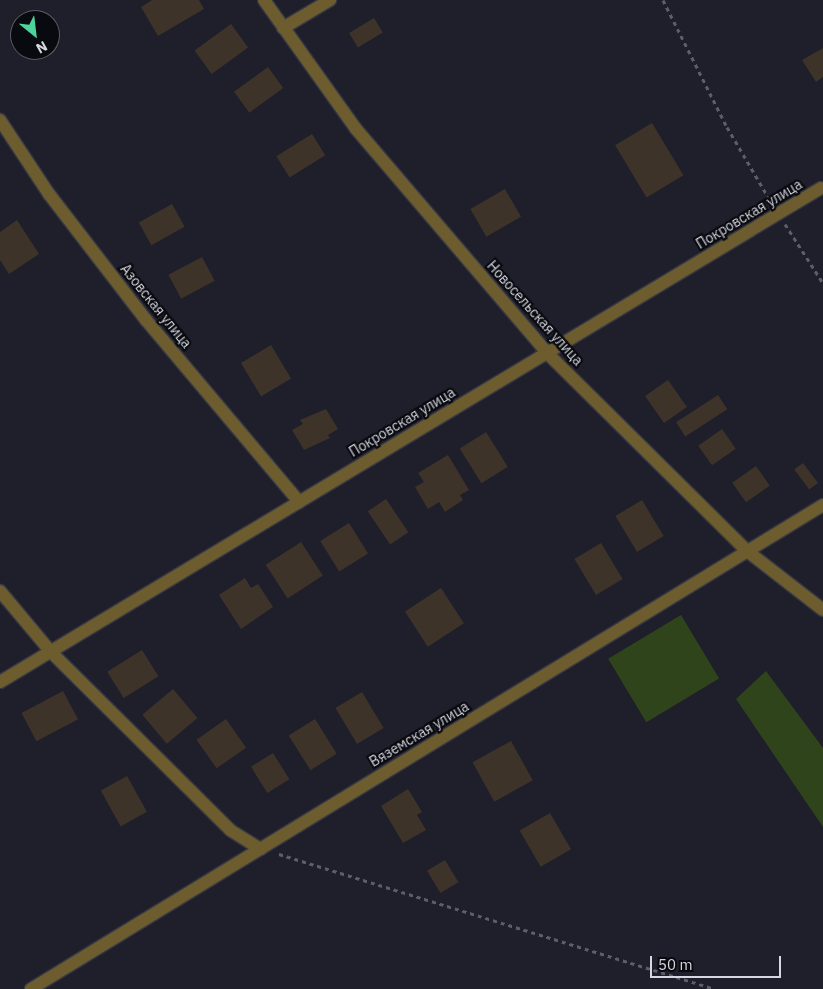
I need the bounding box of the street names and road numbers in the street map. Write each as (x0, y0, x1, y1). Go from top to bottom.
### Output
street label: Покровская улица (693, 176, 805, 252)
street label: Новосельская улица (484, 257, 586, 369)
street label: Азовская улица (117, 261, 195, 351)
street label: Покровская улица (346, 384, 458, 460)
street label: Вяземская улица (366, 698, 472, 770)

